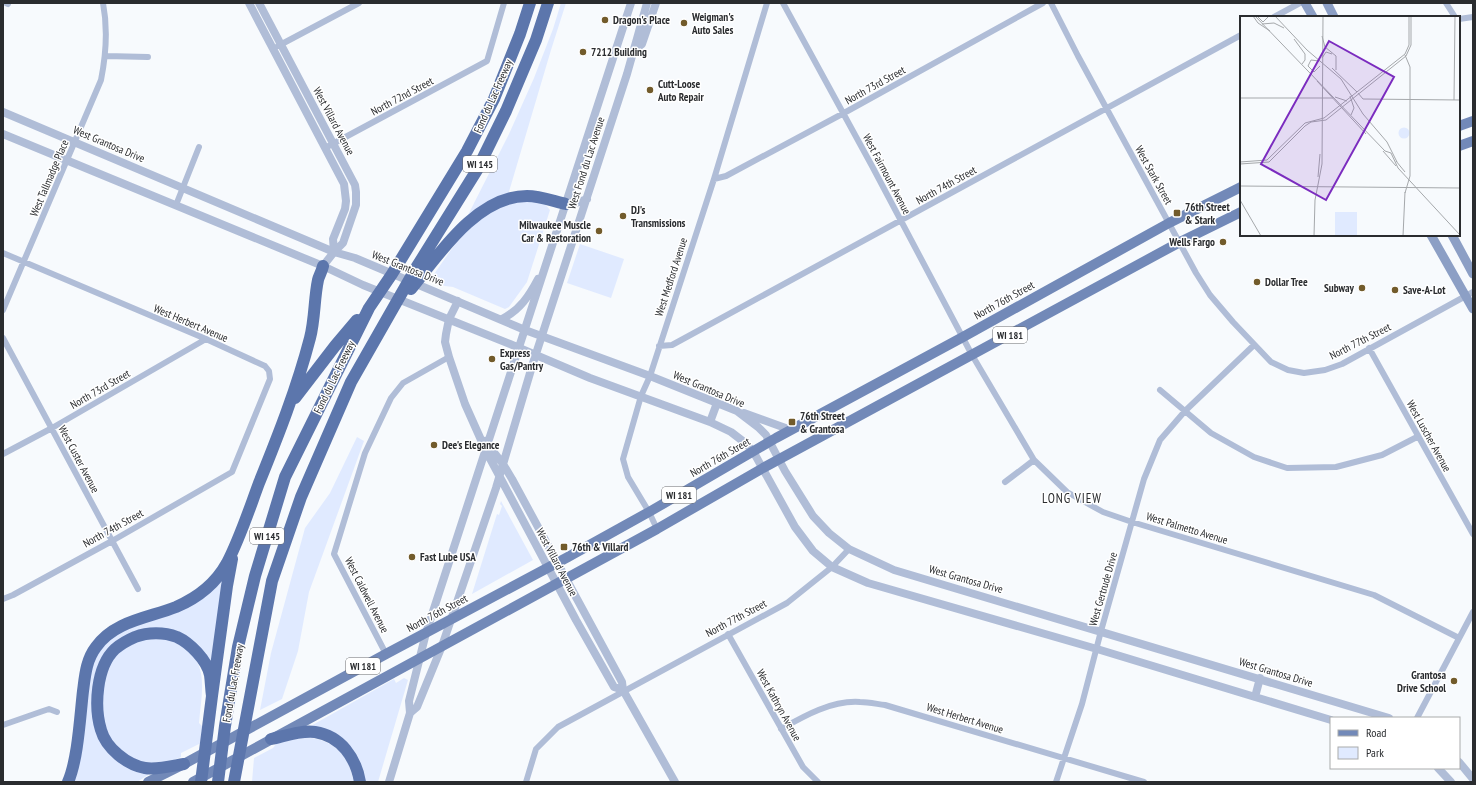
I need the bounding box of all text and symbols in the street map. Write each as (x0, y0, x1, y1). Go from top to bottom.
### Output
place label: Weigman's Auto Sales (691, 10, 734, 37)
place label: Dragon's Place (613, 13, 670, 27)
marker: Dragon's Place (600, 15, 610, 25)
inset map (1240, 16, 1460, 236)
marker: Weigman's Auto Sales (679, 18, 689, 28)
place label: 7212 Building (591, 45, 647, 59)
marker: 7212 Building (578, 47, 588, 57)
street label: Fond du Lac Freeway (470, 56, 516, 135)
street label: North 73rd Street (842, 63, 908, 107)
street label: North 72nd Street (368, 74, 436, 118)
place label: Cutt-Loose Auto Repair (657, 77, 705, 104)
street label: West Villard Avenue (310, 85, 358, 158)
marker: Cutt-Loose Auto Repair (645, 85, 655, 95)
street label: West Fond du Lac Avenue (564, 115, 608, 211)
street label: West Grantosa Drive (71, 123, 147, 166)
street label: West Fairmount Avenue (860, 131, 914, 217)
street label: West Tallmadge Place (27, 137, 72, 218)
street label: West Stark Street (1132, 143, 1176, 207)
road number: WI 145 (463, 156, 497, 172)
street label: North 74th Street (913, 163, 979, 207)
place label: 76th Street & Stark (1185, 200, 1231, 227)
place label: DJ's Transmissions (631, 203, 686, 230)
marker: 76th Street & Stark (1172, 208, 1182, 218)
marker: DJ's Transmissions (618, 211, 628, 221)
place label: Milwaukee Muscle Car & Restoration (519, 218, 591, 245)
marker: Milwaukee Muscle Car & Restoration (594, 226, 604, 236)
street label: West Medford Avenue (652, 235, 690, 318)
place label: Wells Fargo (1168, 235, 1215, 249)
marker: Wells Fargo (1218, 237, 1228, 247)
street label: West Grantosa Drive (370, 247, 446, 289)
place label: Dollar Tree (1265, 275, 1308, 289)
marker: Dollar Tree (1252, 277, 1262, 287)
street label: North 76th Street (971, 278, 1037, 322)
place label: Subway (1324, 281, 1355, 295)
marker: Subway (1357, 283, 1367, 293)
place label: Save-A-Lot (1403, 283, 1446, 297)
marker: Save-A-Lot (1390, 285, 1400, 295)
street label: West Herbert Avenue (152, 301, 231, 345)
street label: North 77th Street (1327, 320, 1393, 362)
road number: WI 181 (993, 327, 1027, 343)
street label: Fond du Lac Freeway (310, 337, 358, 416)
place label: Express Gas/Pantry (500, 346, 544, 373)
marker: Express Gas/Pantry (487, 354, 497, 364)
street label: North 73rd Street (68, 366, 132, 412)
street label: West Grantosa Drive (671, 368, 747, 411)
street label: West Luscher Avenue (1404, 398, 1455, 475)
place label: 76th Street & Grantosa (800, 409, 846, 436)
marker: 76th Street & Grantosa (787, 417, 797, 427)
street label: West Custer Avenue (55, 423, 103, 496)
street label: North 76th Street (687, 434, 753, 480)
place label: Dee's Elegance (442, 438, 500, 452)
marker: Dee's Elegance (429, 440, 439, 450)
road number: WI 181 (662, 487, 696, 503)
district label: LONG VIEW (1042, 490, 1102, 507)
street label: North 74th Street (80, 506, 146, 550)
street label: West Palmetto Avenue (1145, 509, 1230, 547)
street label: West Villard Avenue (533, 526, 581, 599)
road number: WI 145 (250, 528, 284, 544)
place label: 76th & Villard (572, 540, 628, 554)
marker: 76th & Villard (559, 542, 569, 552)
place label: Fast Lube USA (420, 550, 476, 564)
street label: West Gertrude Drive (1086, 550, 1120, 628)
marker: Fast Lube USA (407, 552, 417, 562)
street label: West Caldwell Avenue (342, 555, 392, 636)
street label: West Grantosa Drive (927, 562, 1005, 596)
street label: North 76th Street (404, 591, 470, 635)
street label: North 77th Street (703, 596, 769, 640)
street label: Fond du Lac Freeway (219, 642, 247, 723)
street label: West Grantosa Drive (1237, 654, 1315, 690)
road number: WI 181 (346, 658, 380, 674)
street label: West Kathryn Avenue (754, 667, 805, 744)
place label: Grantosa Drive School (1397, 668, 1446, 695)
marker: Grantosa Drive School (1449, 676, 1459, 686)
street label: West Herbert Avenue (925, 700, 1006, 736)
legend (1330, 717, 1460, 769)
text: Road (1366, 725, 1386, 740)
text: Park (1366, 745, 1384, 760)

